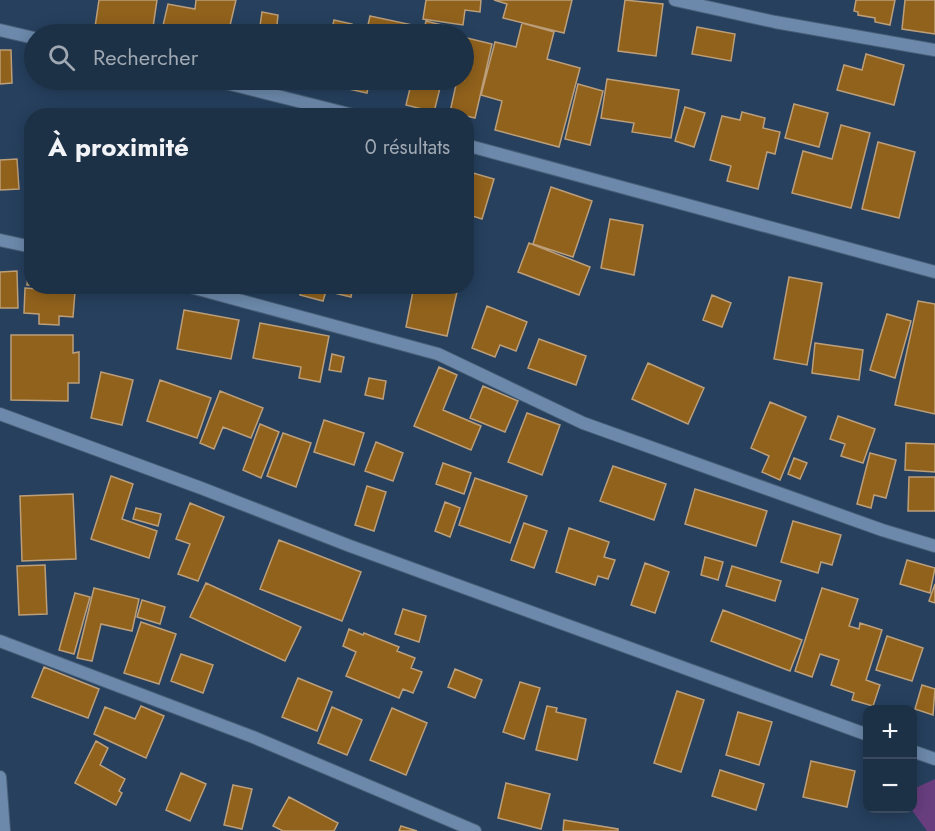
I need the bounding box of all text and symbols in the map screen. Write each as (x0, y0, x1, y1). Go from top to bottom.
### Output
search box (24, 24, 474, 90)
icon: search (45, 41, 78, 74)
text: Rechercher (93, 41, 198, 73)
text: À proximité (48, 128, 189, 166)
text: 0 résultats (365, 133, 450, 162)
map controls (863, 705, 917, 813)
button: + (863, 705, 917, 759)
button: − (863, 759, 917, 813)

